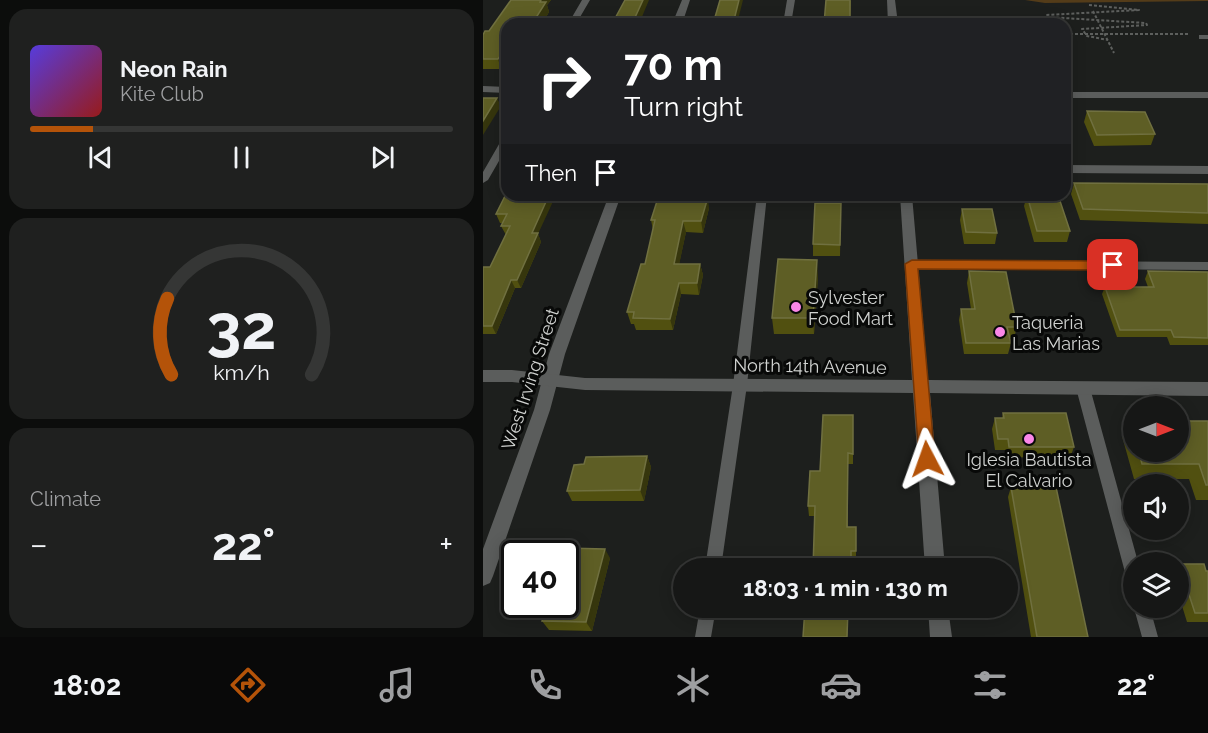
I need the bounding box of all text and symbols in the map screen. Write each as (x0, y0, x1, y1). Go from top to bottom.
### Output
text: 70 m (624, 41, 723, 90)
icon: right (525, 42, 603, 120)
text: Neon Rain (120, 56, 228, 82)
text: Kite Club (120, 82, 204, 106)
text: Turn right (624, 91, 743, 122)
icon: previous (84, 141, 117, 174)
icon: pause (225, 141, 258, 174)
icon: next (366, 141, 399, 174)
icon: arrive (589, 156, 622, 189)
text: Then (525, 160, 577, 186)
pin (1087, 239, 1138, 290)
icon: arrive (1096, 248, 1129, 281)
place label: Sylvester Food Mart (808, 287, 893, 329)
text: 32 (206, 291, 277, 365)
marker: Sylvester Food Mart (789, 300, 803, 314)
street label: West Irving Street (497, 305, 563, 453)
place label: Taqueria Las Marias (1012, 312, 1100, 354)
marker: Taqueria Las Marias (993, 325, 1007, 339)
street label: North 14th Avenue (733, 354, 887, 378)
text: km/h (213, 361, 270, 386)
north arrow (1123, 396, 1189, 462)
map controls (1123, 396, 1189, 618)
position arrow (895, 427, 959, 491)
marker: Iglesia Bautista El Calvario (1022, 432, 1036, 446)
place label: Iglesia Bautista El Calvario (967, 449, 1091, 491)
button: sound (1123, 474, 1189, 540)
text: Climate (30, 487, 101, 511)
text: 22° (212, 518, 275, 571)
text: − (30, 525, 48, 564)
text: + (439, 525, 453, 564)
speed limit sign: 40 (501, 540, 579, 618)
button: layers (1123, 552, 1189, 618)
text: 18:03 · 1 min · 130 m (743, 575, 948, 601)
icon: directions (227, 664, 269, 706)
icon: music (376, 664, 418, 706)
icon: phone (524, 664, 566, 706)
icon: climate (672, 664, 714, 706)
icon: car (820, 664, 862, 706)
icon: filters (969, 664, 1011, 706)
text: 18:02 (53, 670, 121, 701)
text: 22° (1117, 670, 1155, 701)

